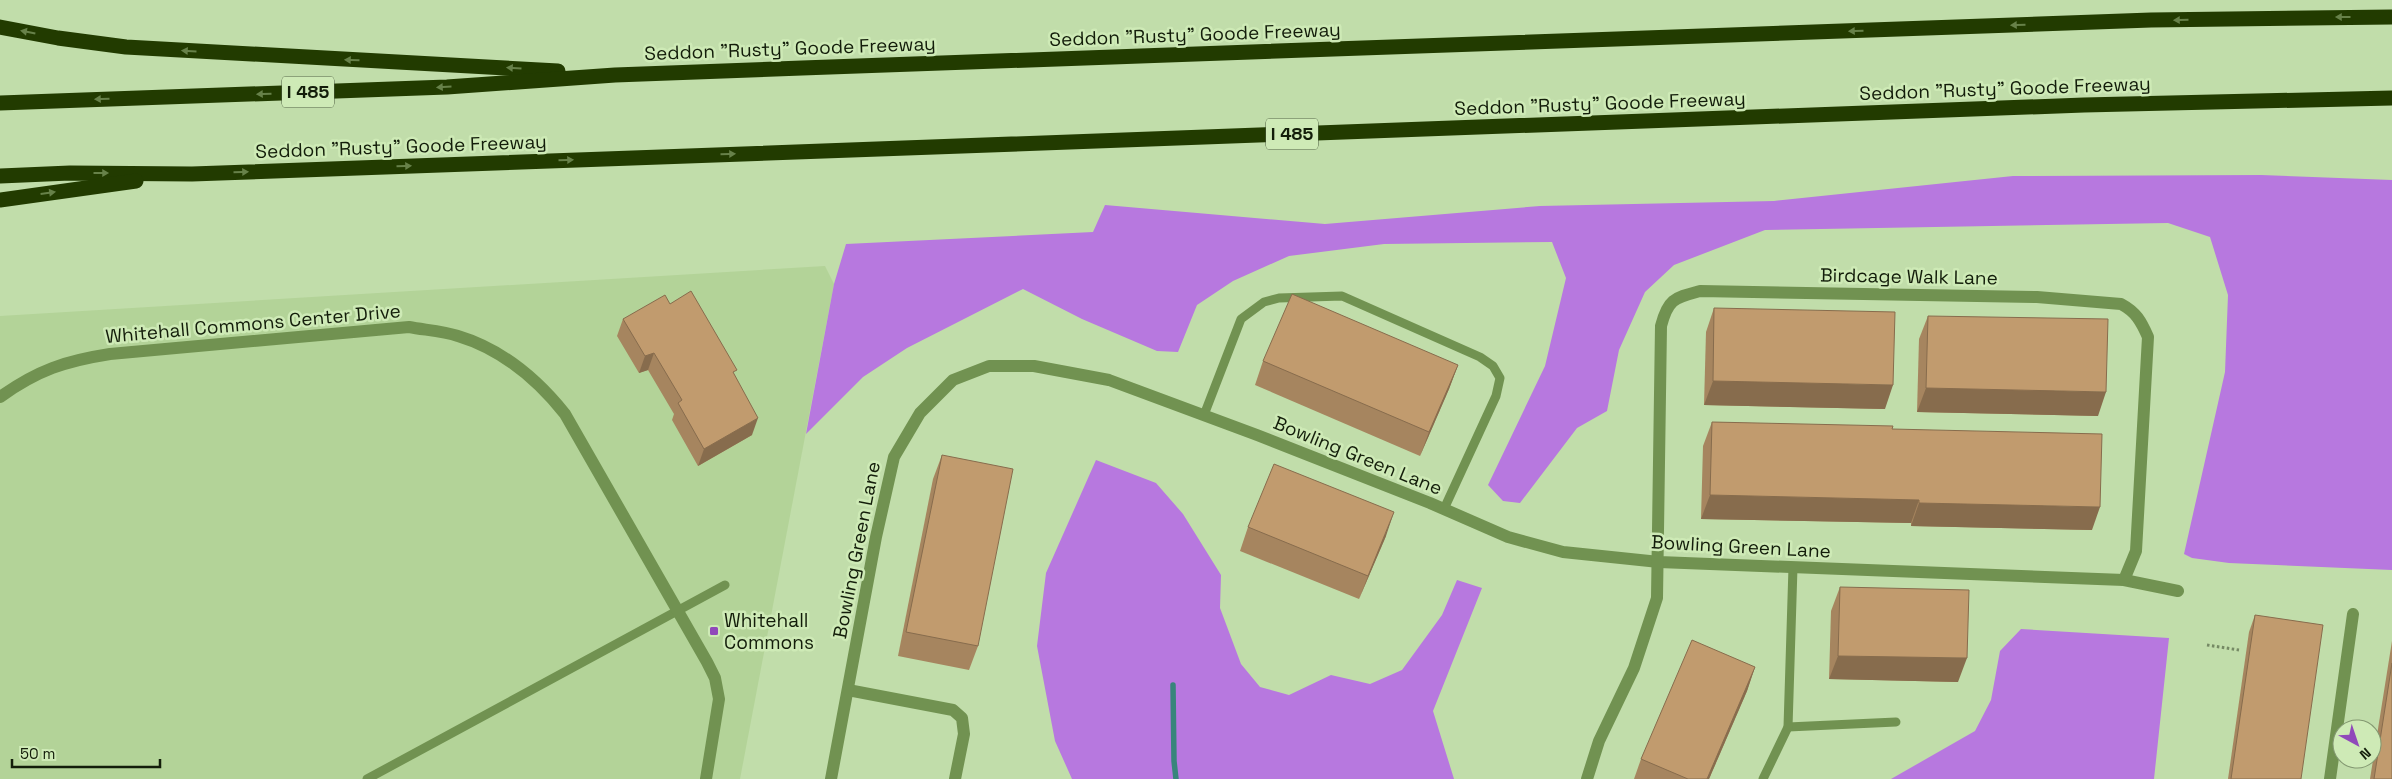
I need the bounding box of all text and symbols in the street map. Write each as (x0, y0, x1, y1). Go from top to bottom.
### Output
one-way arrow (2335, 13, 2351, 21)
one-way arrow (2173, 16, 2189, 24)
street label: Seddon "Rusty" Goode Freeway (1049, 17, 1341, 52)
one-way arrow (2010, 21, 2026, 29)
one-way arrow (1848, 27, 1864, 35)
one-way arrow (20, 28, 36, 36)
street label: Seddon "Rusty" Goode Freeway (644, 31, 936, 66)
one-way arrow (181, 47, 197, 55)
one-way arrow (343, 55, 359, 63)
one-way arrow (505, 64, 521, 72)
street label: Seddon "Rusty" Goode Freeway (1859, 71, 2151, 106)
road number: I 485 (282, 76, 334, 108)
one-way arrow (436, 84, 452, 92)
street label: Seddon "Rusty" Goode Freeway (1454, 86, 1746, 121)
one-way arrow (256, 90, 272, 98)
one-way arrow (93, 96, 109, 104)
road number: I 485 (1266, 118, 1318, 150)
street label: Seddon "Rusty" Goode Freeway (255, 129, 547, 164)
one-way arrow (721, 150, 737, 158)
one-way arrow (558, 156, 574, 164)
one-way arrow (396, 162, 412, 170)
one-way arrow (233, 168, 249, 176)
one-way arrow (93, 169, 109, 177)
one-way arrow (41, 189, 57, 197)
street label: Birdcage Walk Lane (1820, 262, 1998, 291)
street label: Whitehall Commons Center Drive (104, 298, 402, 349)
street label: Bowling Green Lane (1270, 410, 1446, 501)
street label: Bowling Green Lane (827, 459, 886, 641)
street label: Bowling Green Lane (1650, 529, 1831, 564)
place label: Whitehall Commons (724, 608, 814, 655)
marker: Whitehall Commons (708, 625, 720, 637)
north arrow (2332, 719, 2382, 769)
scale bar (12, 736, 160, 768)
text: 50 m (20, 744, 55, 763)
text: N (2356, 744, 2375, 764)

